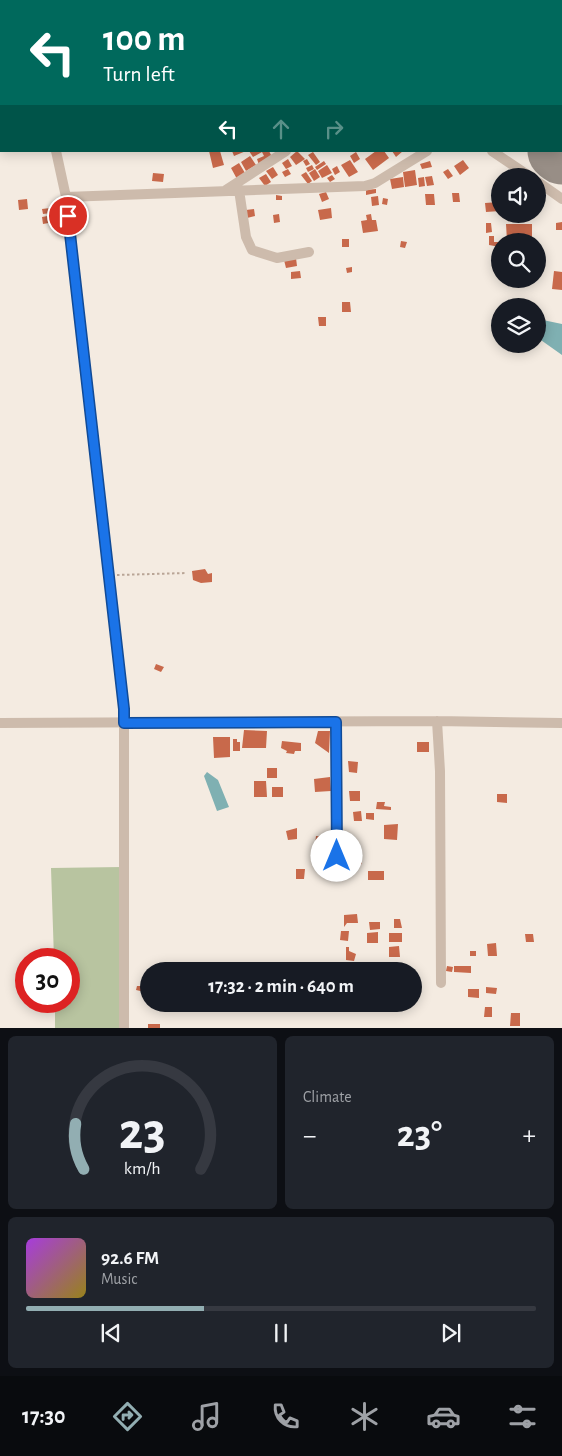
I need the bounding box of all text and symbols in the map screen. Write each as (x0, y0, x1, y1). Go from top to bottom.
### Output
icon: left (20, 20, 85, 85)
text: 100 m (103, 22, 186, 57)
text: Turn left (103, 63, 175, 85)
icon: left (214, 115, 242, 143)
icon: ahead (267, 115, 295, 143)
icon: right (320, 115, 348, 143)
map controls (491, 168, 546, 353)
button: sound (491, 168, 546, 223)
pin (47, 195, 89, 237)
icon: arrive (54, 202, 82, 230)
button: search (491, 233, 546, 288)
button: layers (491, 298, 546, 353)
position arrow (310, 829, 362, 881)
speed limit sign: 30 (15, 948, 80, 1013)
text: 17:32 · 2 min · 640 m (208, 977, 354, 996)
text: Climate (303, 1089, 352, 1105)
text: 23 (119, 1106, 166, 1158)
text: 23° (397, 1116, 442, 1154)
text: − (303, 1122, 316, 1150)
text: + (523, 1122, 536, 1150)
text: km/h (124, 1160, 161, 1178)
text: 92.6 FM (101, 1249, 159, 1268)
text: Music (101, 1271, 137, 1287)
icon: previous (97, 1319, 125, 1347)
icon: pause (267, 1319, 295, 1347)
icon: next (437, 1319, 465, 1347)
icon: directions (110, 1399, 145, 1434)
icon: music (189, 1399, 224, 1434)
icon: phone (268, 1399, 303, 1434)
icon: climate (347, 1399, 382, 1434)
icon: car (426, 1399, 461, 1434)
icon: filters (505, 1399, 540, 1434)
text: 17:30 (22, 1405, 65, 1427)

